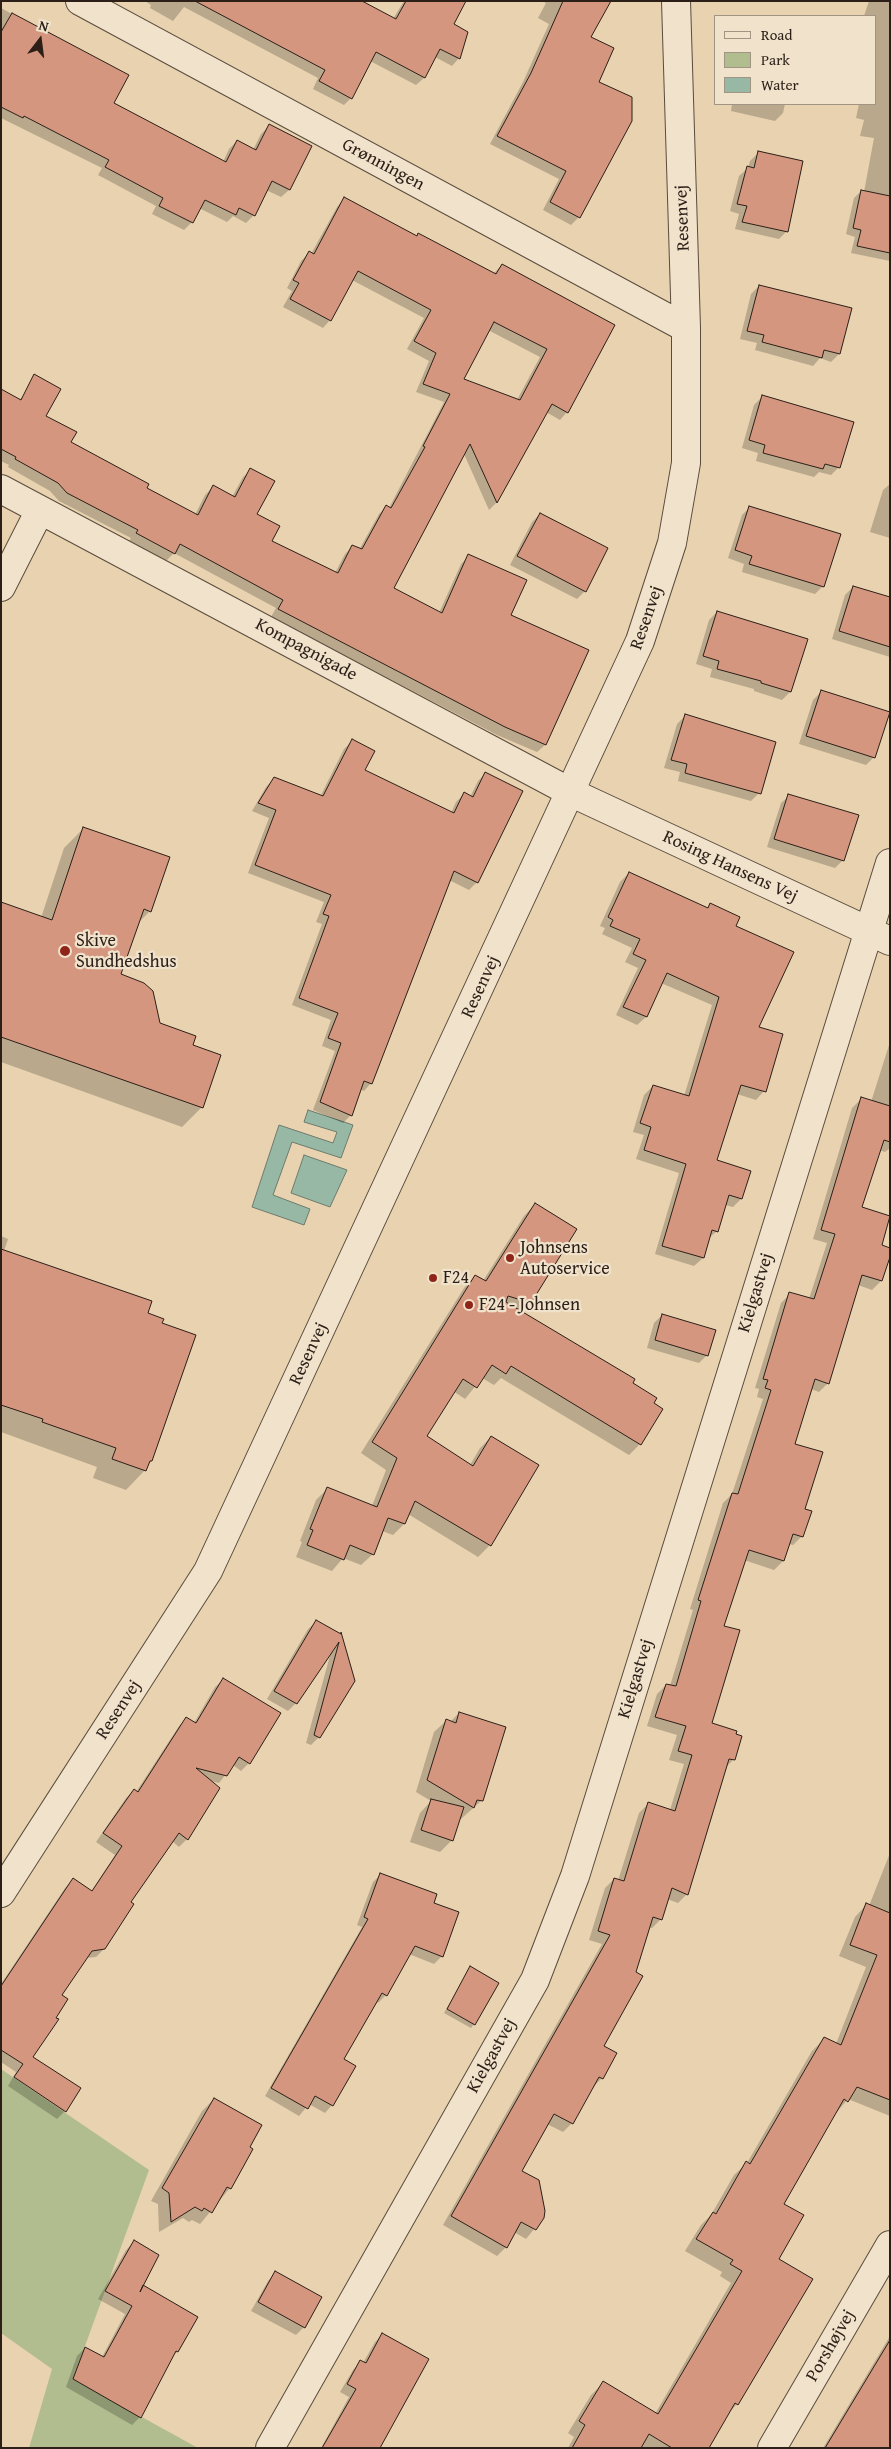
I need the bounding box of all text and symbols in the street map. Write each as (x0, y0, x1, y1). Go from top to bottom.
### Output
north arrow (15, 15, 65, 65)
text: N (37, 15, 51, 36)
legend (714, 15, 876, 105)
text: Road (761, 24, 792, 45)
text: Park (761, 49, 790, 70)
text: Water (761, 74, 799, 95)
street label: Grønningen (338, 134, 428, 196)
street label: Resenvej (671, 184, 695, 252)
street label: Resenvej (626, 583, 668, 653)
street label: Kompagnigade (251, 614, 361, 686)
street label: Rosing Hansens Vej (659, 826, 801, 908)
place label: Skive Sundhedshus (76, 930, 177, 972)
marker: Skive Sundhedshus (58, 944, 72, 958)
street label: Resenvej (457, 952, 505, 1022)
place label: Johnsens Autoservice (520, 1237, 610, 1280)
street label: Kielgastvej (734, 1251, 778, 1335)
marker: Johnsens Autoservice (504, 1252, 516, 1264)
place label: F24 (443, 1267, 469, 1289)
marker: F24 (427, 1272, 439, 1284)
place label: F24 - Johnsen (479, 1294, 580, 1316)
marker: F24 - Johnsen (463, 1299, 475, 1311)
street label: Resenvej (285, 1319, 333, 1389)
street label: Kielgastvej (614, 1637, 658, 1721)
street label: Resenvej (92, 1676, 146, 1744)
street label: Kielgastvej (463, 2015, 521, 2097)
street label: Porshøjvej (802, 2306, 860, 2386)

